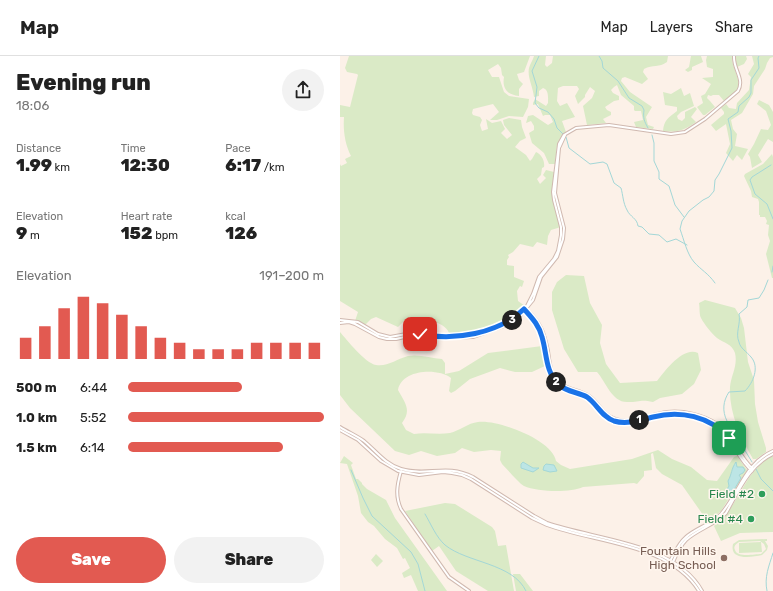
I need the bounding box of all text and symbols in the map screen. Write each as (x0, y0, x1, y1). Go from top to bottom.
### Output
text: Map (20, 16, 59, 39)
text: Map (601, 19, 628, 36)
text: Layers (650, 19, 693, 36)
text: Share (715, 19, 753, 36)
text: Evening run (16, 69, 151, 96)
button: share (282, 69, 324, 111)
text: 18:06 (16, 98, 49, 113)
text: Distance (16, 142, 61, 155)
text: Time (121, 142, 146, 155)
text: Pace (225, 142, 251, 155)
text: 1.99 (16, 155, 52, 175)
text: 12:30 (121, 155, 170, 175)
text: 6:17 (225, 155, 261, 175)
text: km (52, 161, 70, 174)
text: /km (261, 161, 285, 174)
text: Elevation (16, 210, 63, 223)
text: Heart rate (121, 210, 173, 223)
text: kcal (225, 210, 246, 223)
text: 9 (16, 223, 27, 243)
text: 152 (121, 223, 152, 243)
text: 126 (225, 223, 257, 243)
text: m (27, 229, 40, 242)
text: bpm (152, 229, 178, 242)
text: Elevation (16, 268, 72, 283)
text: 191–200 m (259, 268, 324, 283)
pin: 3 (502, 310, 522, 330)
text: 3 (508, 313, 516, 326)
pin (403, 317, 437, 351)
icon: check (409, 323, 431, 345)
pin: 2 (546, 372, 566, 392)
text: 2 (552, 375, 560, 388)
text: 500 m (16, 380, 57, 395)
text: 6:44 (80, 380, 107, 395)
text: 1.0 km (16, 410, 57, 425)
text: 5:52 (80, 410, 106, 425)
pin: 1 (629, 410, 649, 430)
text: 1 (636, 413, 642, 426)
pin (712, 421, 746, 455)
icon: arrive (718, 427, 740, 449)
text: 1.5 km (16, 440, 57, 455)
text: 6:14 (80, 440, 105, 455)
place label: Field #2 (709, 487, 754, 501)
marker: Field #2 (757, 489, 767, 499)
place label: Field #4 (698, 512, 744, 526)
marker: Field #4 (746, 514, 756, 524)
button: Save (16, 537, 166, 583)
button: Share (174, 537, 324, 583)
place label: Fountain Hills High School (640, 544, 716, 572)
marker: Fountain Hills High School (719, 553, 729, 563)

